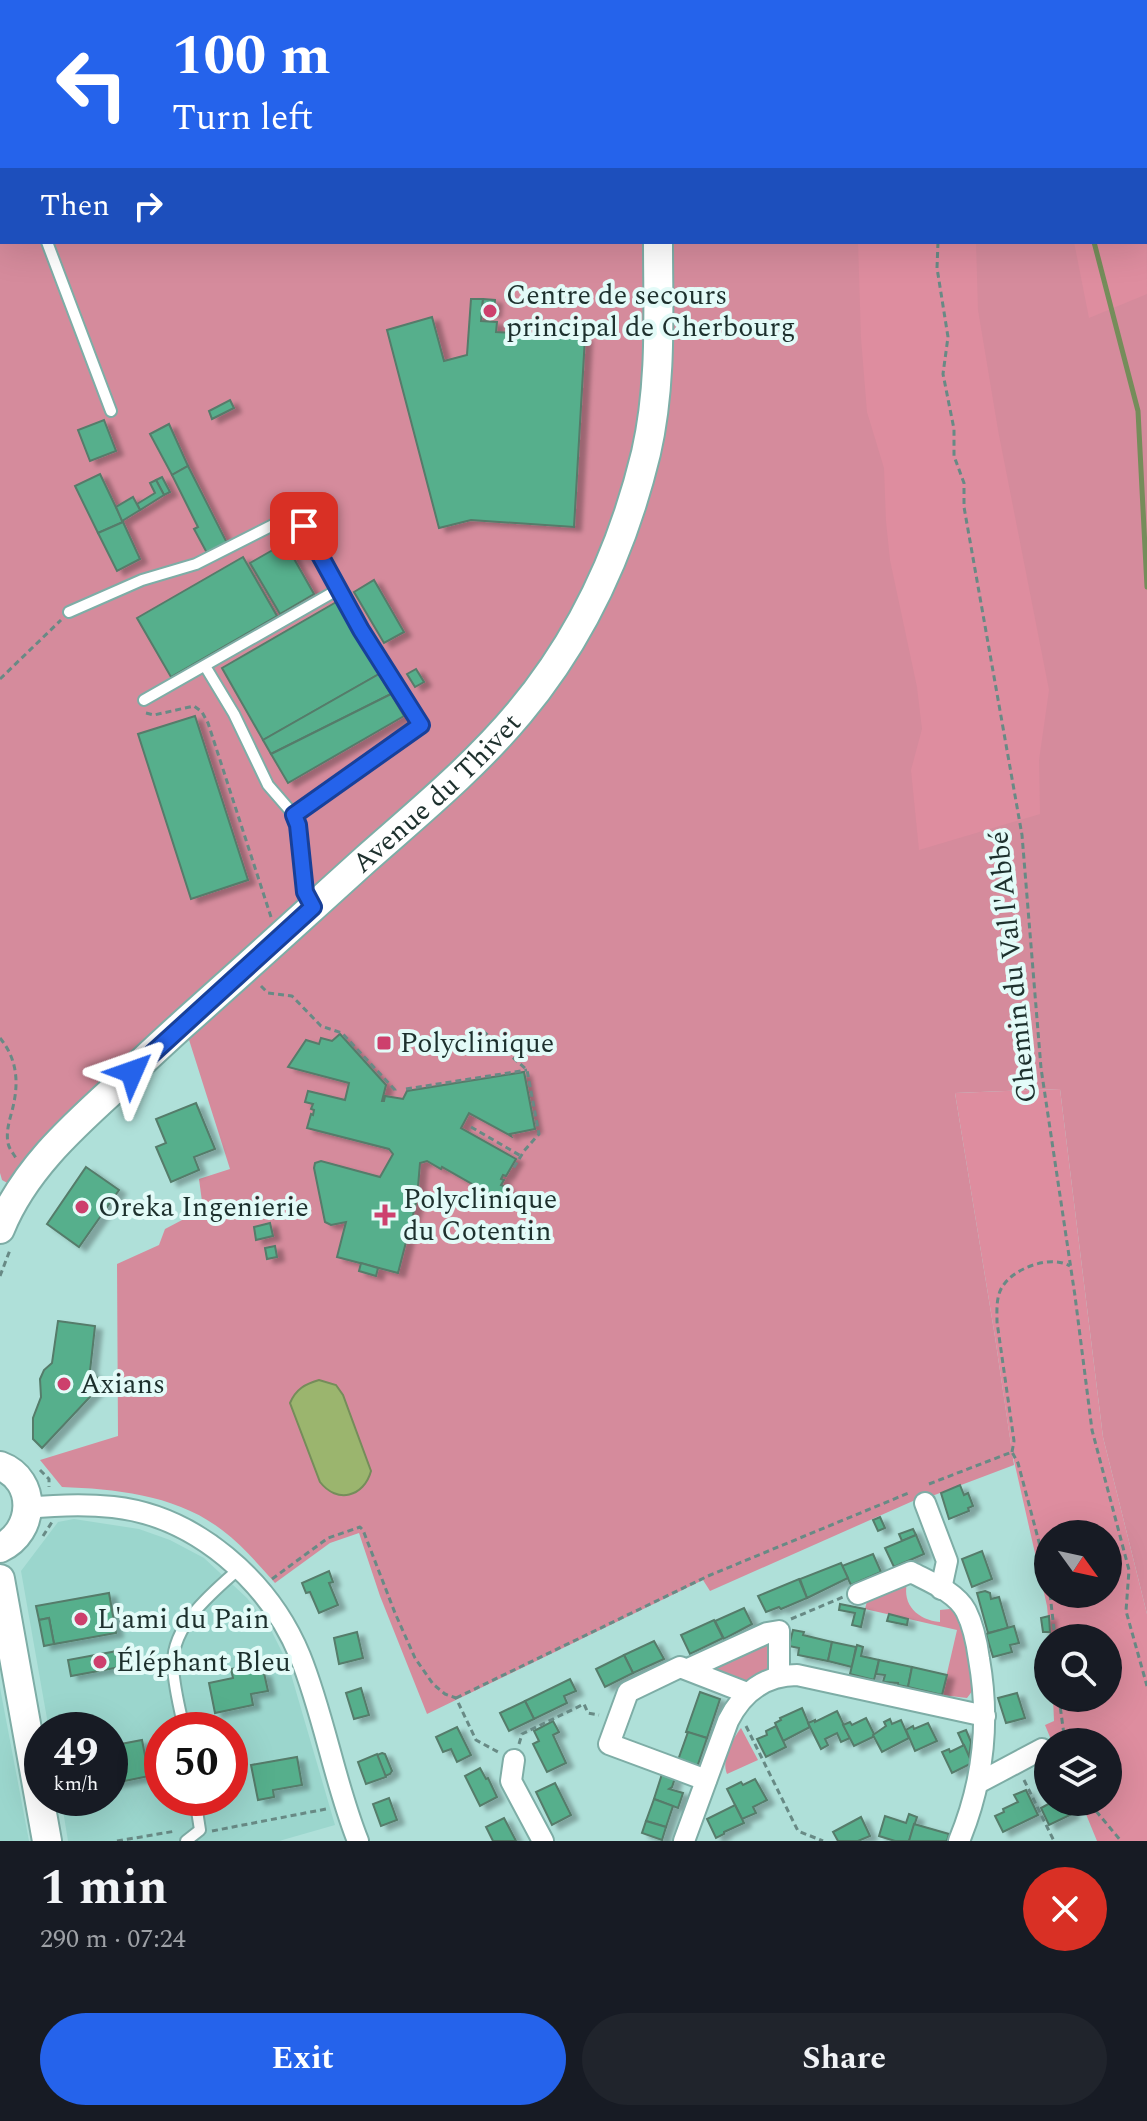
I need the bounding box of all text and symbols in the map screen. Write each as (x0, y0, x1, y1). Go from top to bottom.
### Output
text: 100 m (172, 14, 331, 99)
icon: left (40, 32, 144, 136)
text: Turn left (172, 91, 313, 146)
text: Then (40, 183, 110, 229)
icon: right (126, 184, 170, 228)
place label: Centre de secours principal de Cherbourg (506, 274, 796, 349)
marker: Centre de secours principal de Cherbourg (481, 302, 499, 320)
pin (270, 492, 338, 560)
icon: arrive (282, 504, 326, 548)
street label: Avenue du Thivet (342, 703, 532, 883)
street label: Chemin du Val l'Abbé (977, 829, 1049, 1105)
place label: Polyclinique (400, 1022, 554, 1065)
position arrow (90, 1030, 174, 1114)
marker: Polyclinique (375, 1034, 393, 1052)
place label: Polyclinique du Cotentin (403, 1178, 557, 1253)
place label: Oreka Ingenierie (98, 1186, 309, 1229)
marker: Oreka Ingenierie (73, 1198, 91, 1216)
marker: Polyclinique du Cotentin (374, 1204, 396, 1226)
place label: Axians (80, 1363, 165, 1406)
marker: Axians (55, 1375, 73, 1393)
north arrow (1034, 1520, 1122, 1608)
map controls (1034, 1520, 1122, 1816)
place label: L'ami du Pain (97, 1598, 270, 1641)
marker: L'ami du Pain (72, 1610, 90, 1628)
button: search (1034, 1624, 1122, 1712)
place label: Éléphant Bleu (116, 1641, 291, 1684)
marker: Éléphant Bleu (91, 1653, 109, 1671)
speed limit sign: 50 (144, 1712, 248, 1816)
text: 49 (54, 1723, 98, 1784)
button: layers (1034, 1728, 1122, 1816)
text: km/h (54, 1769, 99, 1799)
text: 1 min (40, 1852, 168, 1925)
button: close (1023, 1867, 1107, 1951)
text: 290 m · 07:24 (40, 1919, 186, 1959)
button: Exit (40, 2013, 566, 2105)
button: Share (582, 2013, 1107, 2105)

